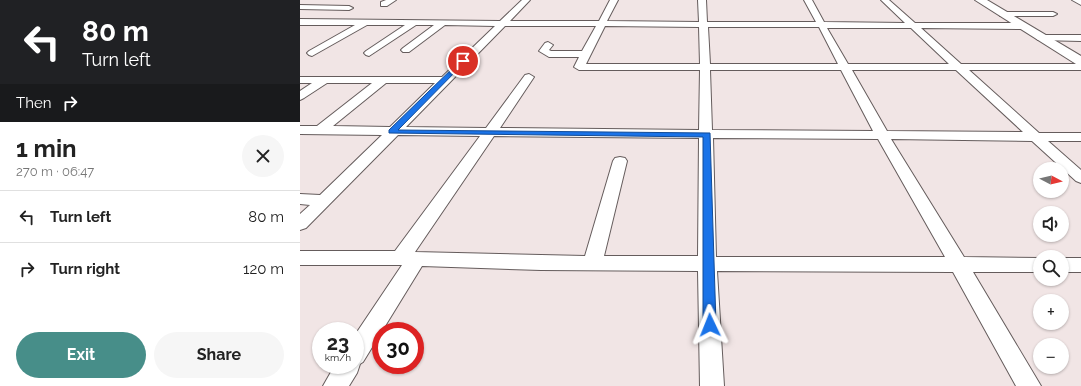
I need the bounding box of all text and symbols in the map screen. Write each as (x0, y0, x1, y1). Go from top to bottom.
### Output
text: 80 m (82, 15, 149, 48)
icon: left (16, 16, 68, 68)
pin (446, 44, 480, 78)
text: Turn left (82, 49, 151, 70)
icon: arrive (452, 50, 474, 72)
icon: right (59, 92, 81, 114)
text: Then (16, 94, 51, 112)
text: 1 min (16, 134, 77, 163)
button: close (242, 135, 284, 177)
north arrow (1033, 162, 1069, 198)
map controls (1033, 162, 1069, 374)
text: 270 m · 06:47 (16, 164, 94, 179)
icon: left (16, 206, 38, 228)
button: sound (1033, 206, 1069, 242)
text: Turn left (50, 208, 111, 226)
text: 80 m (248, 208, 284, 226)
button: search (1033, 250, 1069, 286)
icon: right (16, 258, 38, 280)
text: Turn right (50, 260, 120, 278)
text: 120 m (243, 260, 284, 278)
button: + (1033, 294, 1069, 330)
position arrow (689, 304, 731, 346)
speed limit sign: 30 (372, 322, 424, 374)
text: 23 (327, 331, 349, 355)
button: Exit (16, 332, 146, 378)
button: Share (154, 332, 284, 378)
button: − (1033, 338, 1069, 374)
text: km/h (325, 352, 351, 363)

